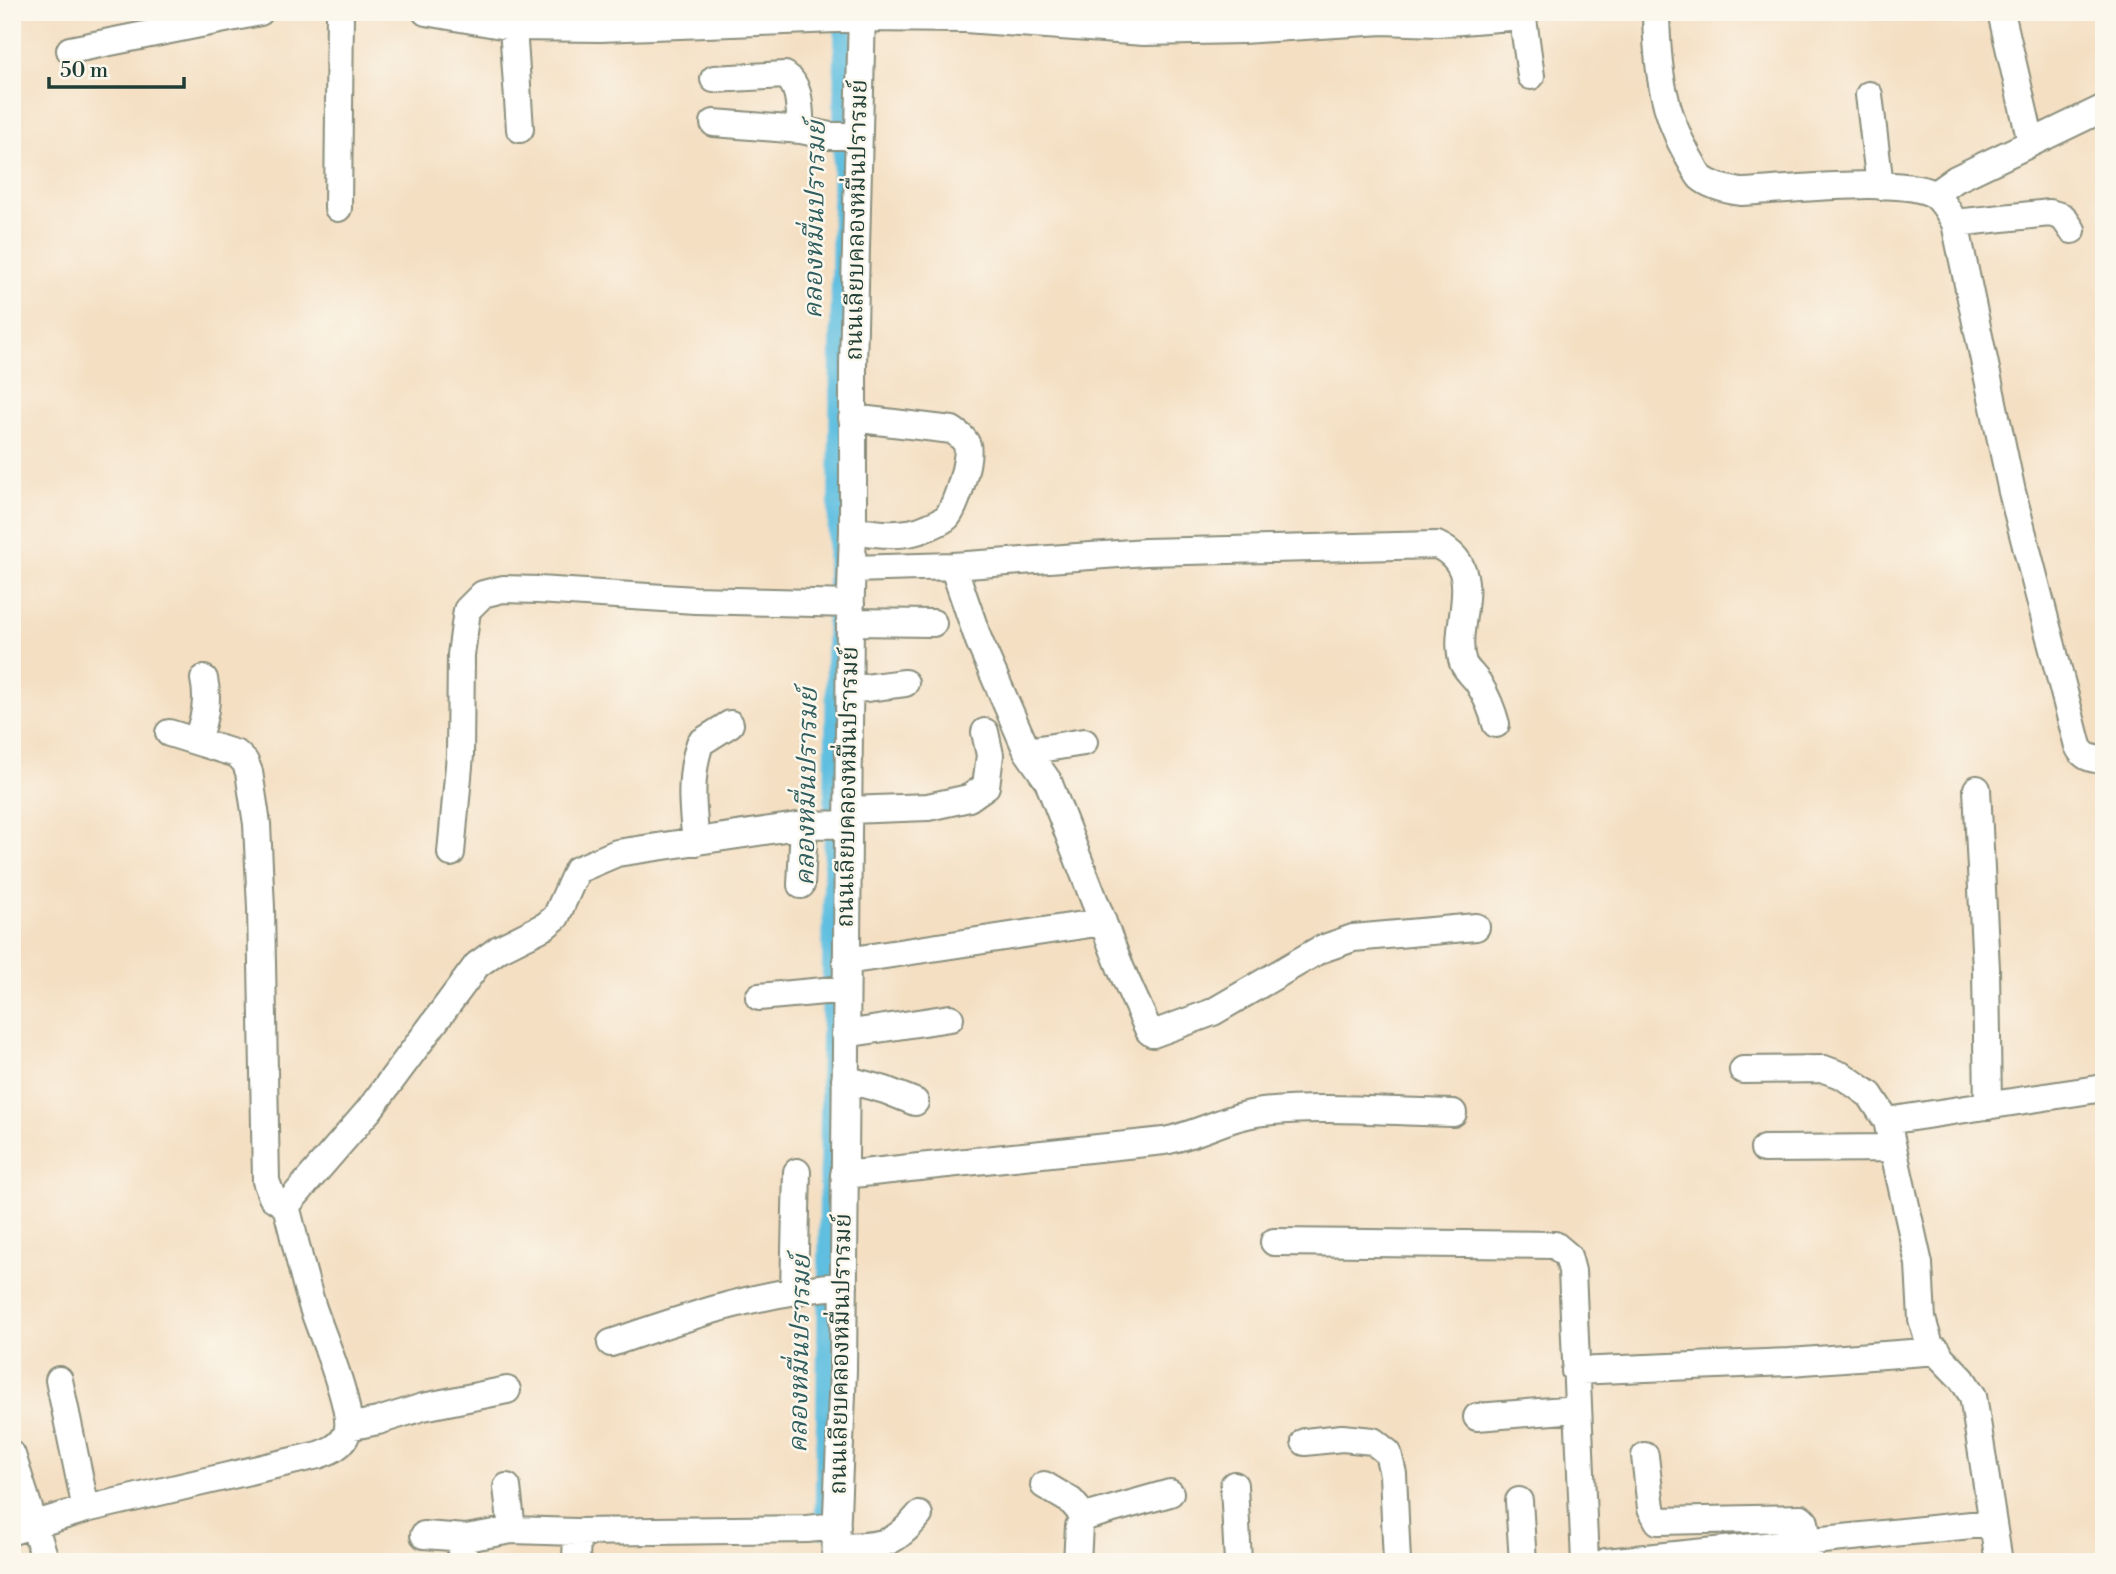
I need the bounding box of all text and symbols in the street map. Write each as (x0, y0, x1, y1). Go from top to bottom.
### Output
scale bar (49, 46, 184, 90)
text: 50 m (60, 58, 108, 84)
street label: ถนนเลียบคลองหมื่นปรารมย์ (836, 79, 874, 361)
water label: คลองหมื่นปรารมย์ (793, 115, 833, 319)
street label: ถนนเลียบคลองหมื่นปรารมย์ (827, 646, 865, 928)
water label: คลองหมื่นปรารมย์ (785, 682, 825, 886)
street label: ถนนเลียบคลองหมื่นปรารมย์ (820, 1213, 858, 1495)
water label: คลองหมื่นปรารมย์ (778, 1249, 818, 1453)

